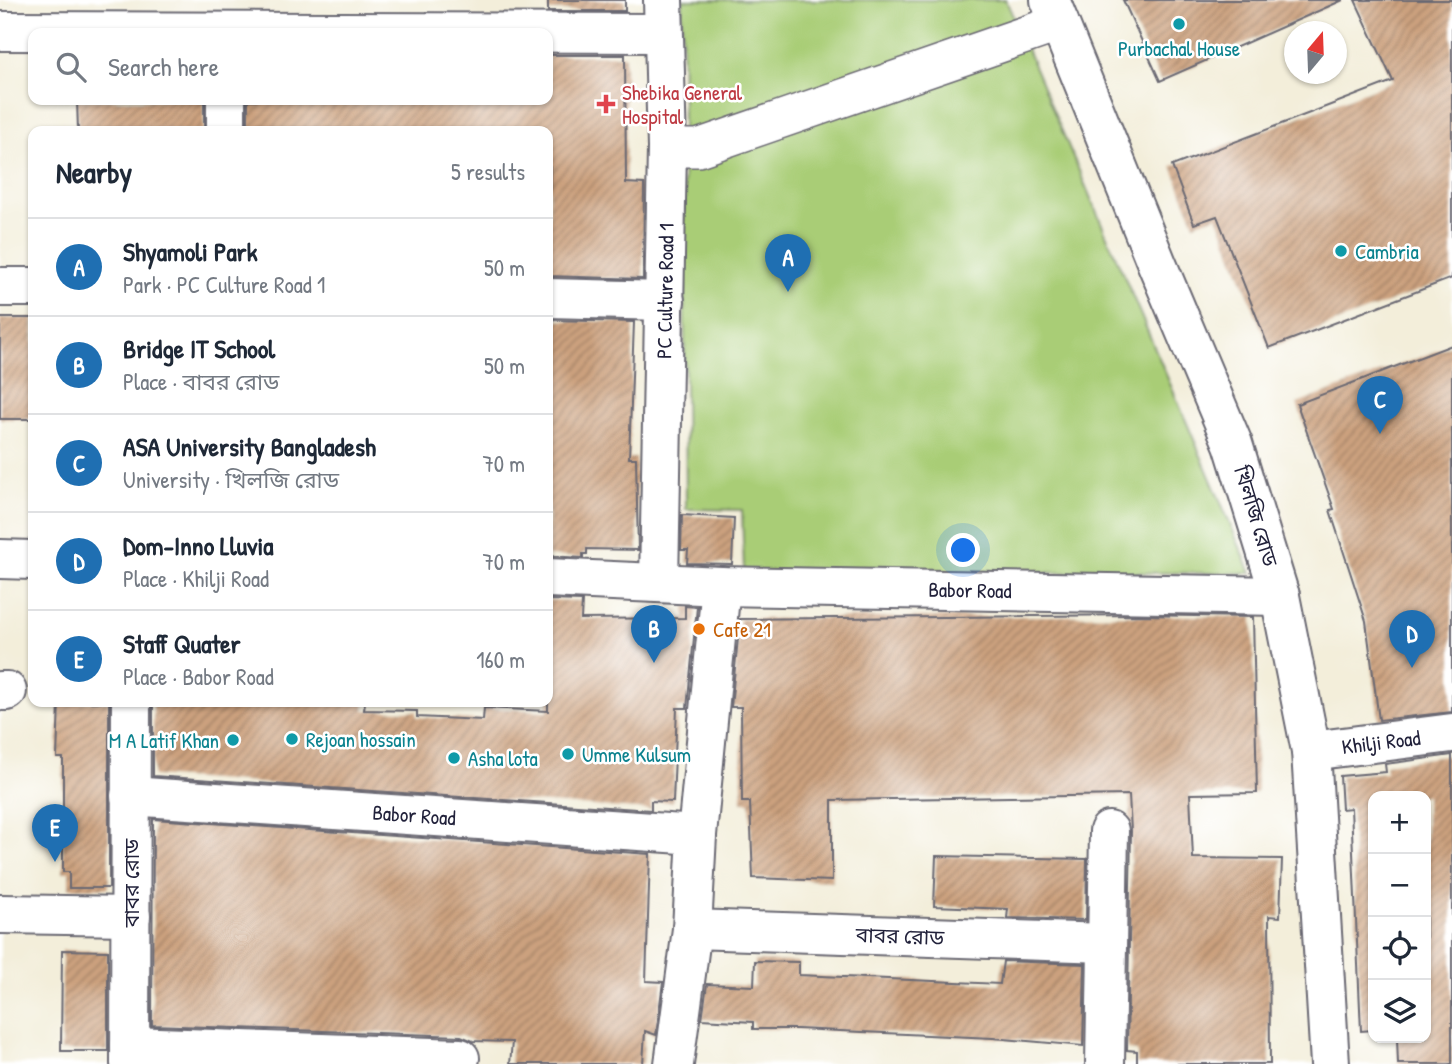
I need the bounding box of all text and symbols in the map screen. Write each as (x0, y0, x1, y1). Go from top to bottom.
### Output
marker: Purbachal House (1171, 16, 1187, 32)
north arrow (1284, 21, 1347, 84)
search box (28, 28, 553, 105)
place label: Purbachal House (1118, 34, 1240, 63)
icon: search (52, 48, 90, 86)
text: Search here (108, 49, 219, 84)
place label: Shebika General Hospital (622, 78, 743, 131)
marker: Shebika General Hospital (596, 94, 616, 114)
text: Nearby (56, 152, 132, 192)
text: 5 results (451, 156, 525, 187)
street label: PC Culture Road 1 (649, 223, 681, 359)
text: Shyamoli Park (123, 234, 257, 269)
pin: A (765, 234, 811, 292)
place label: Cambria (1355, 237, 1419, 266)
marker: Cambria (1333, 243, 1349, 259)
text: A (73, 252, 85, 283)
text: 50 m (484, 252, 525, 283)
text: Park · PC Culture Road 1 (123, 269, 325, 300)
text: Bridge IT School (123, 331, 275, 366)
text: B (73, 350, 85, 381)
text: 50 m (484, 350, 525, 381)
text: Place · বাবর রোড (123, 366, 280, 397)
pin: C (1357, 376, 1403, 434)
text: ASA University Bangladesh (123, 429, 376, 464)
text: C (73, 448, 85, 479)
text: 70 m (482, 448, 525, 479)
street label: খিলজি রোড (1227, 461, 1285, 571)
text: University · খিলজি রোড (123, 464, 339, 495)
text: Dom-Inno Lluvia (123, 528, 274, 563)
your location (946, 533, 980, 567)
text: D (74, 546, 84, 577)
text: 70 m (482, 546, 525, 577)
text: Place · Khilji Road (123, 563, 269, 594)
street label: Babor Road (928, 575, 1012, 605)
pin: B (631, 605, 677, 663)
pin: D (1389, 610, 1435, 668)
place label: Cafe 21 (713, 615, 771, 644)
marker: Cafe 21 (691, 621, 707, 637)
text: Staff Quater (123, 626, 241, 661)
text: E (74, 644, 84, 675)
text: 160 m (476, 644, 525, 675)
text: Place · Babor Road (123, 661, 274, 692)
street label: Khilji Road (1340, 723, 1422, 761)
place label: Rejoan hossain (306, 725, 416, 754)
place label: M A Latif Khan (109, 726, 219, 755)
marker: Rejoan hossain (284, 731, 300, 747)
marker: M A Latif Khan (225, 732, 241, 748)
place label: Umme Kulsum (582, 740, 691, 769)
place label: Asha lota (468, 744, 538, 773)
marker: Umme Kulsum (560, 746, 576, 762)
marker: Asha lota (446, 750, 462, 766)
map controls (1368, 791, 1431, 1043)
button: + (1368, 791, 1431, 854)
street label: Babor Road (371, 798, 457, 832)
pin: E (32, 804, 78, 862)
street label: বাবর রোড (117, 838, 146, 928)
button: − (1368, 854, 1431, 917)
button: locate (1368, 917, 1431, 980)
street label: বাবর রোড (854, 920, 946, 952)
button: layers (1368, 980, 1431, 1043)

